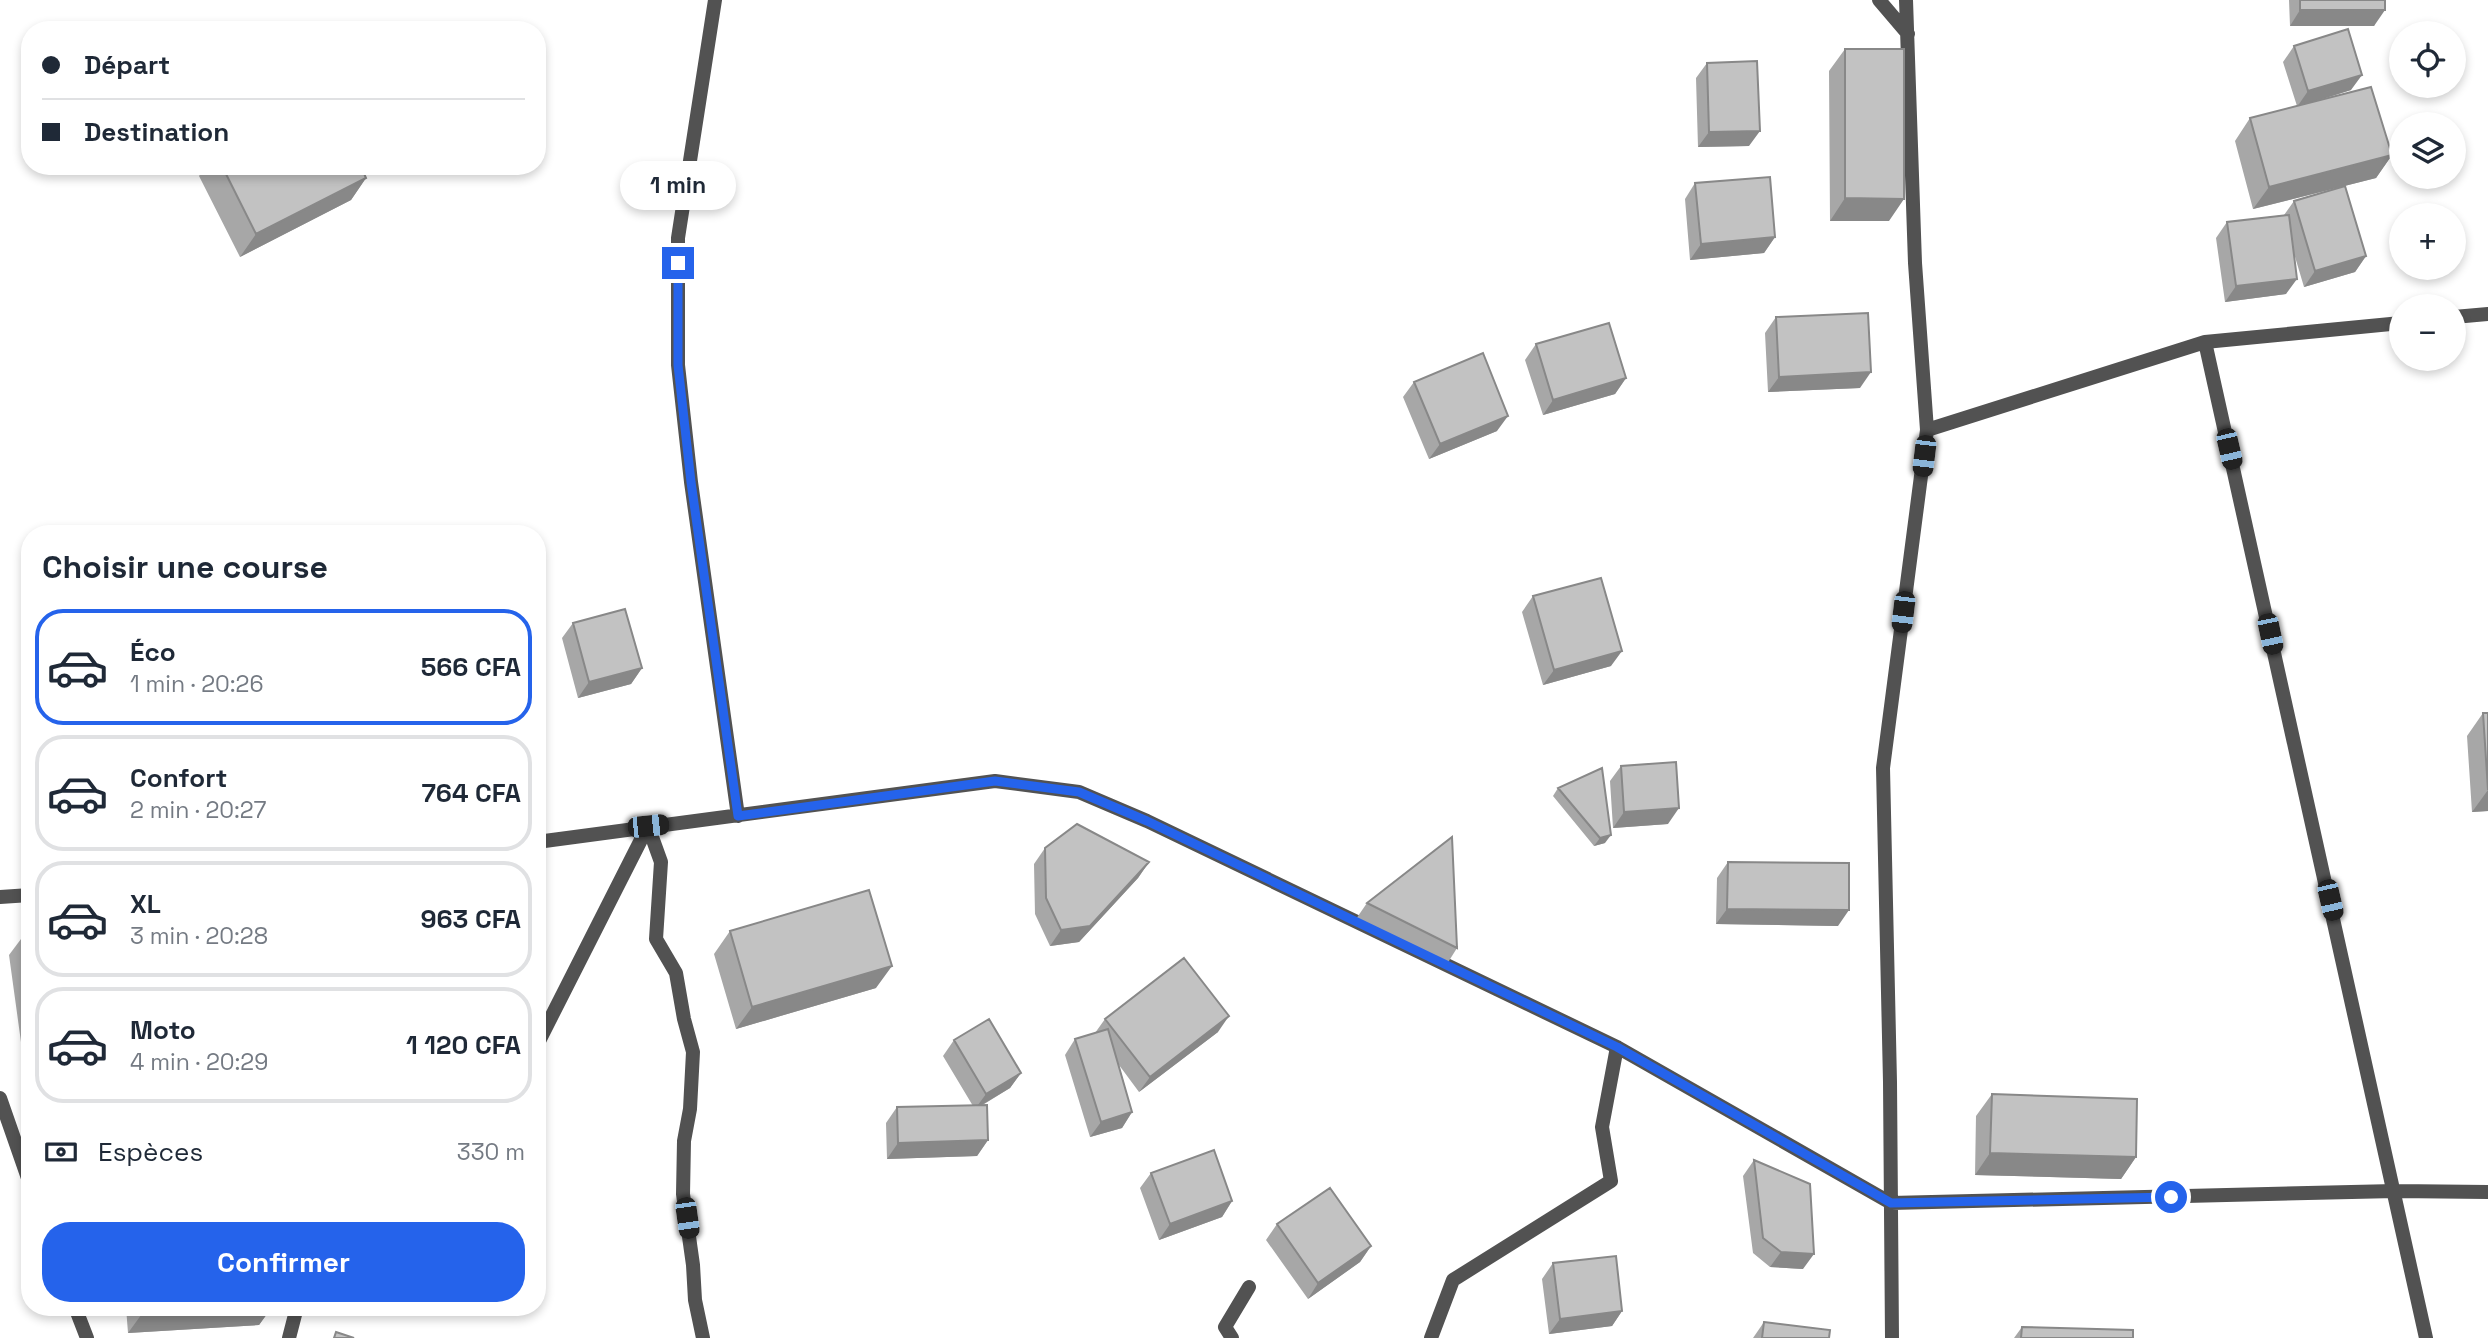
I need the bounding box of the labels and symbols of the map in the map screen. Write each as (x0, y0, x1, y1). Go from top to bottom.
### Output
callout: 1 min (620, 162, 736, 210)
route end (662, 247, 694, 279)
car (2215, 426, 2244, 472)
car (1912, 434, 1937, 478)
car (1891, 590, 1916, 634)
car (2256, 611, 2285, 657)
car (627, 813, 670, 839)
car (2316, 877, 2345, 923)
route start (2155, 1181, 2187, 1213)
car (674, 1196, 701, 1240)

